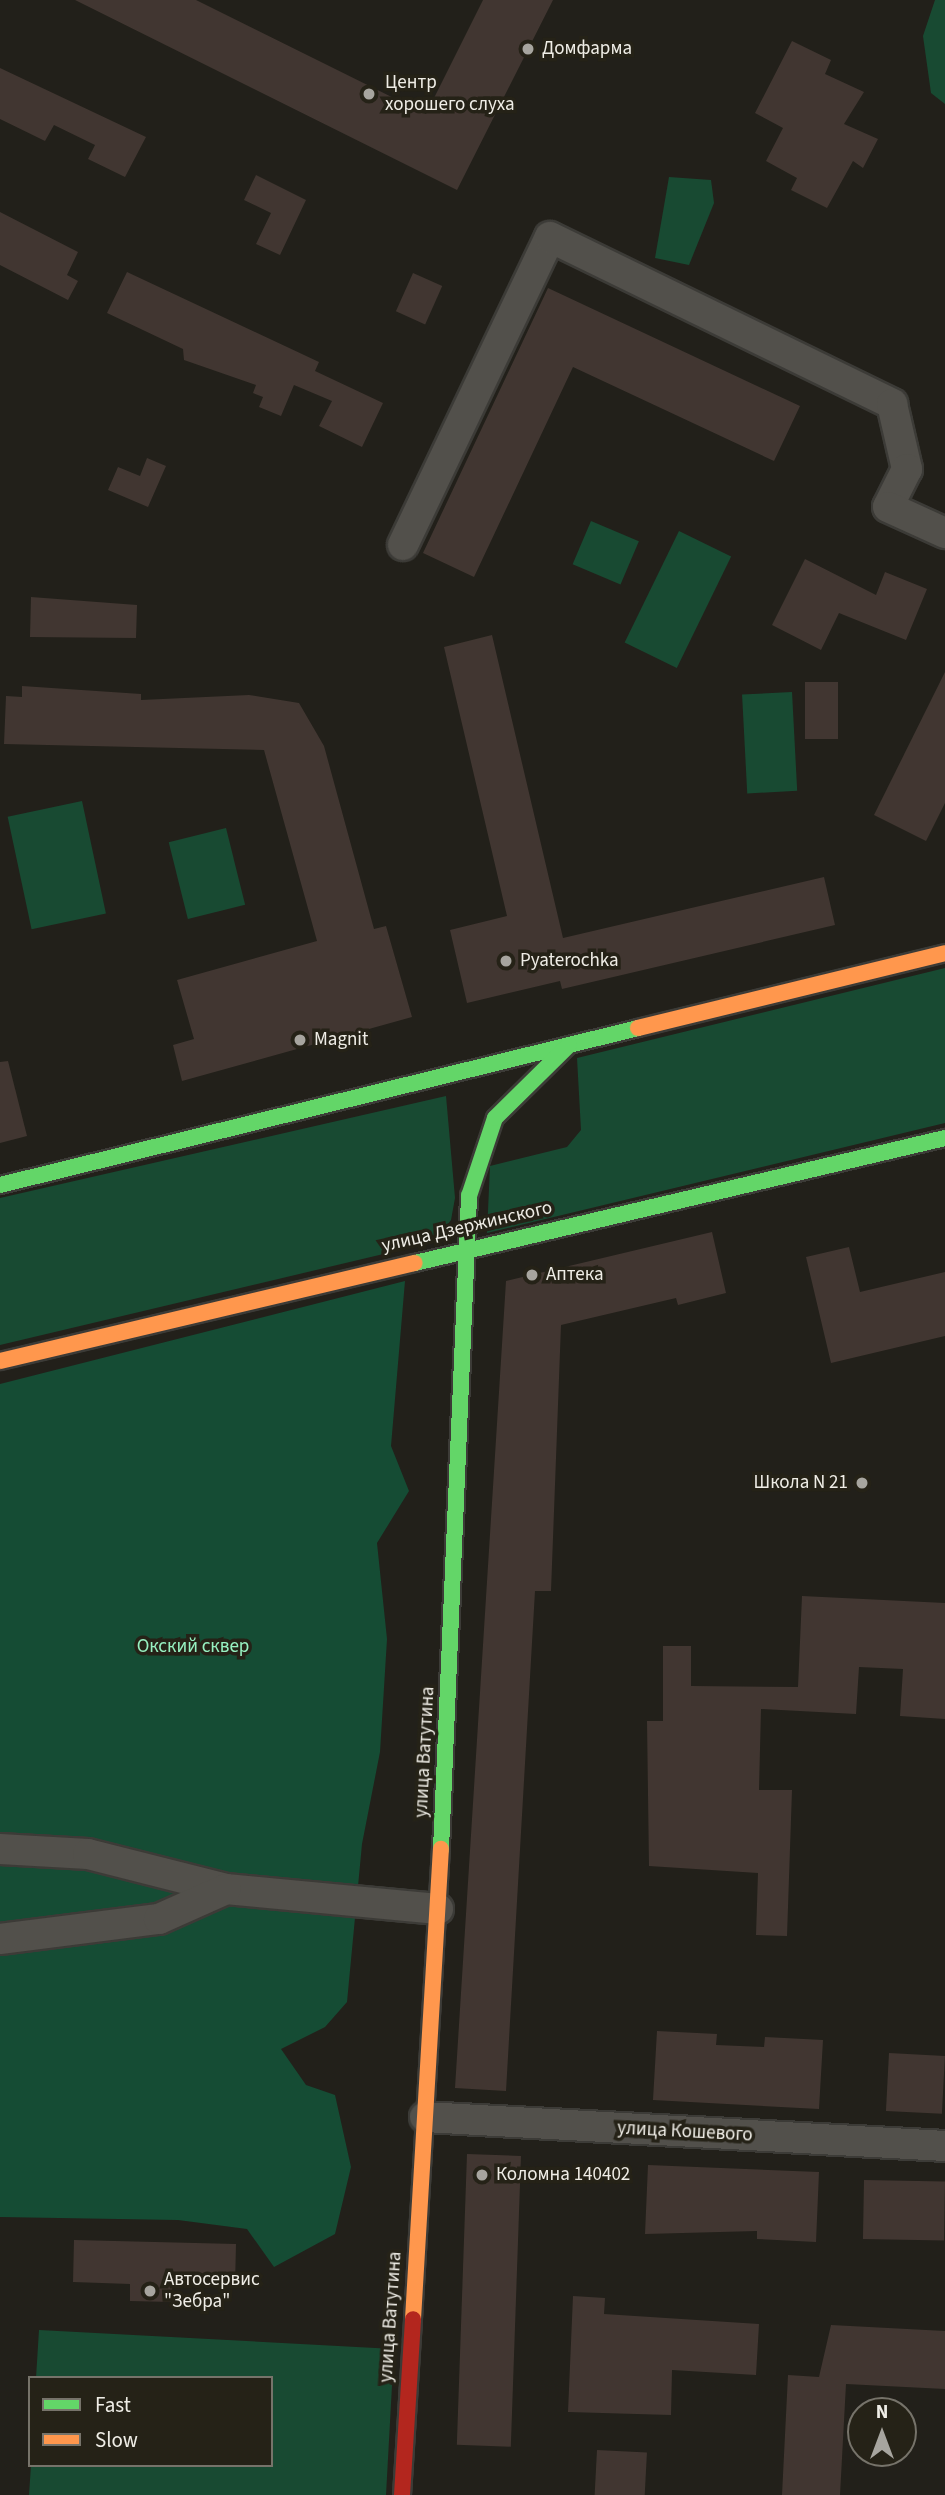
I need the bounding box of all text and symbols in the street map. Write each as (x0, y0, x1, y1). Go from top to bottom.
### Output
place label: Домфарма (542, 38, 632, 60)
marker: Домфарма (520, 41, 536, 57)
place label: Центр хорошего слуха (385, 72, 515, 116)
marker: Центр хорошего слуха (359, 84, 379, 104)
place label: Pyaterochka (520, 950, 619, 972)
marker: Pyaterochka (498, 953, 514, 969)
place label: Magnit (314, 1029, 368, 1051)
marker: Magnit (292, 1032, 308, 1048)
street label: улица Дзержинского (380, 1196, 554, 1258)
place label: Аптека (546, 1264, 604, 1286)
marker: Аптека (524, 1267, 540, 1283)
place label: Школа N 21 (754, 1472, 848, 1494)
marker: Школа N 21 (854, 1475, 870, 1491)
park label: Окский сквер (137, 1636, 249, 1658)
street label: улица Ватутина (410, 1686, 440, 1818)
street label: улица Кошевого (617, 2117, 753, 2147)
place label: Коломна 140402 (496, 2164, 630, 2186)
marker: Коломна 140402 (474, 2167, 490, 2183)
street label: улица Ватутина (375, 2251, 407, 2383)
place label: Автосервис "Зебра" (164, 2269, 260, 2313)
marker: Автосервис "Зебра" (142, 2283, 158, 2299)
legend (28, 2376, 273, 2467)
text: Fast (95, 2390, 131, 2420)
north arrow (847, 2397, 917, 2467)
text: N (876, 2399, 888, 2426)
text: Slow (95, 2425, 138, 2455)

